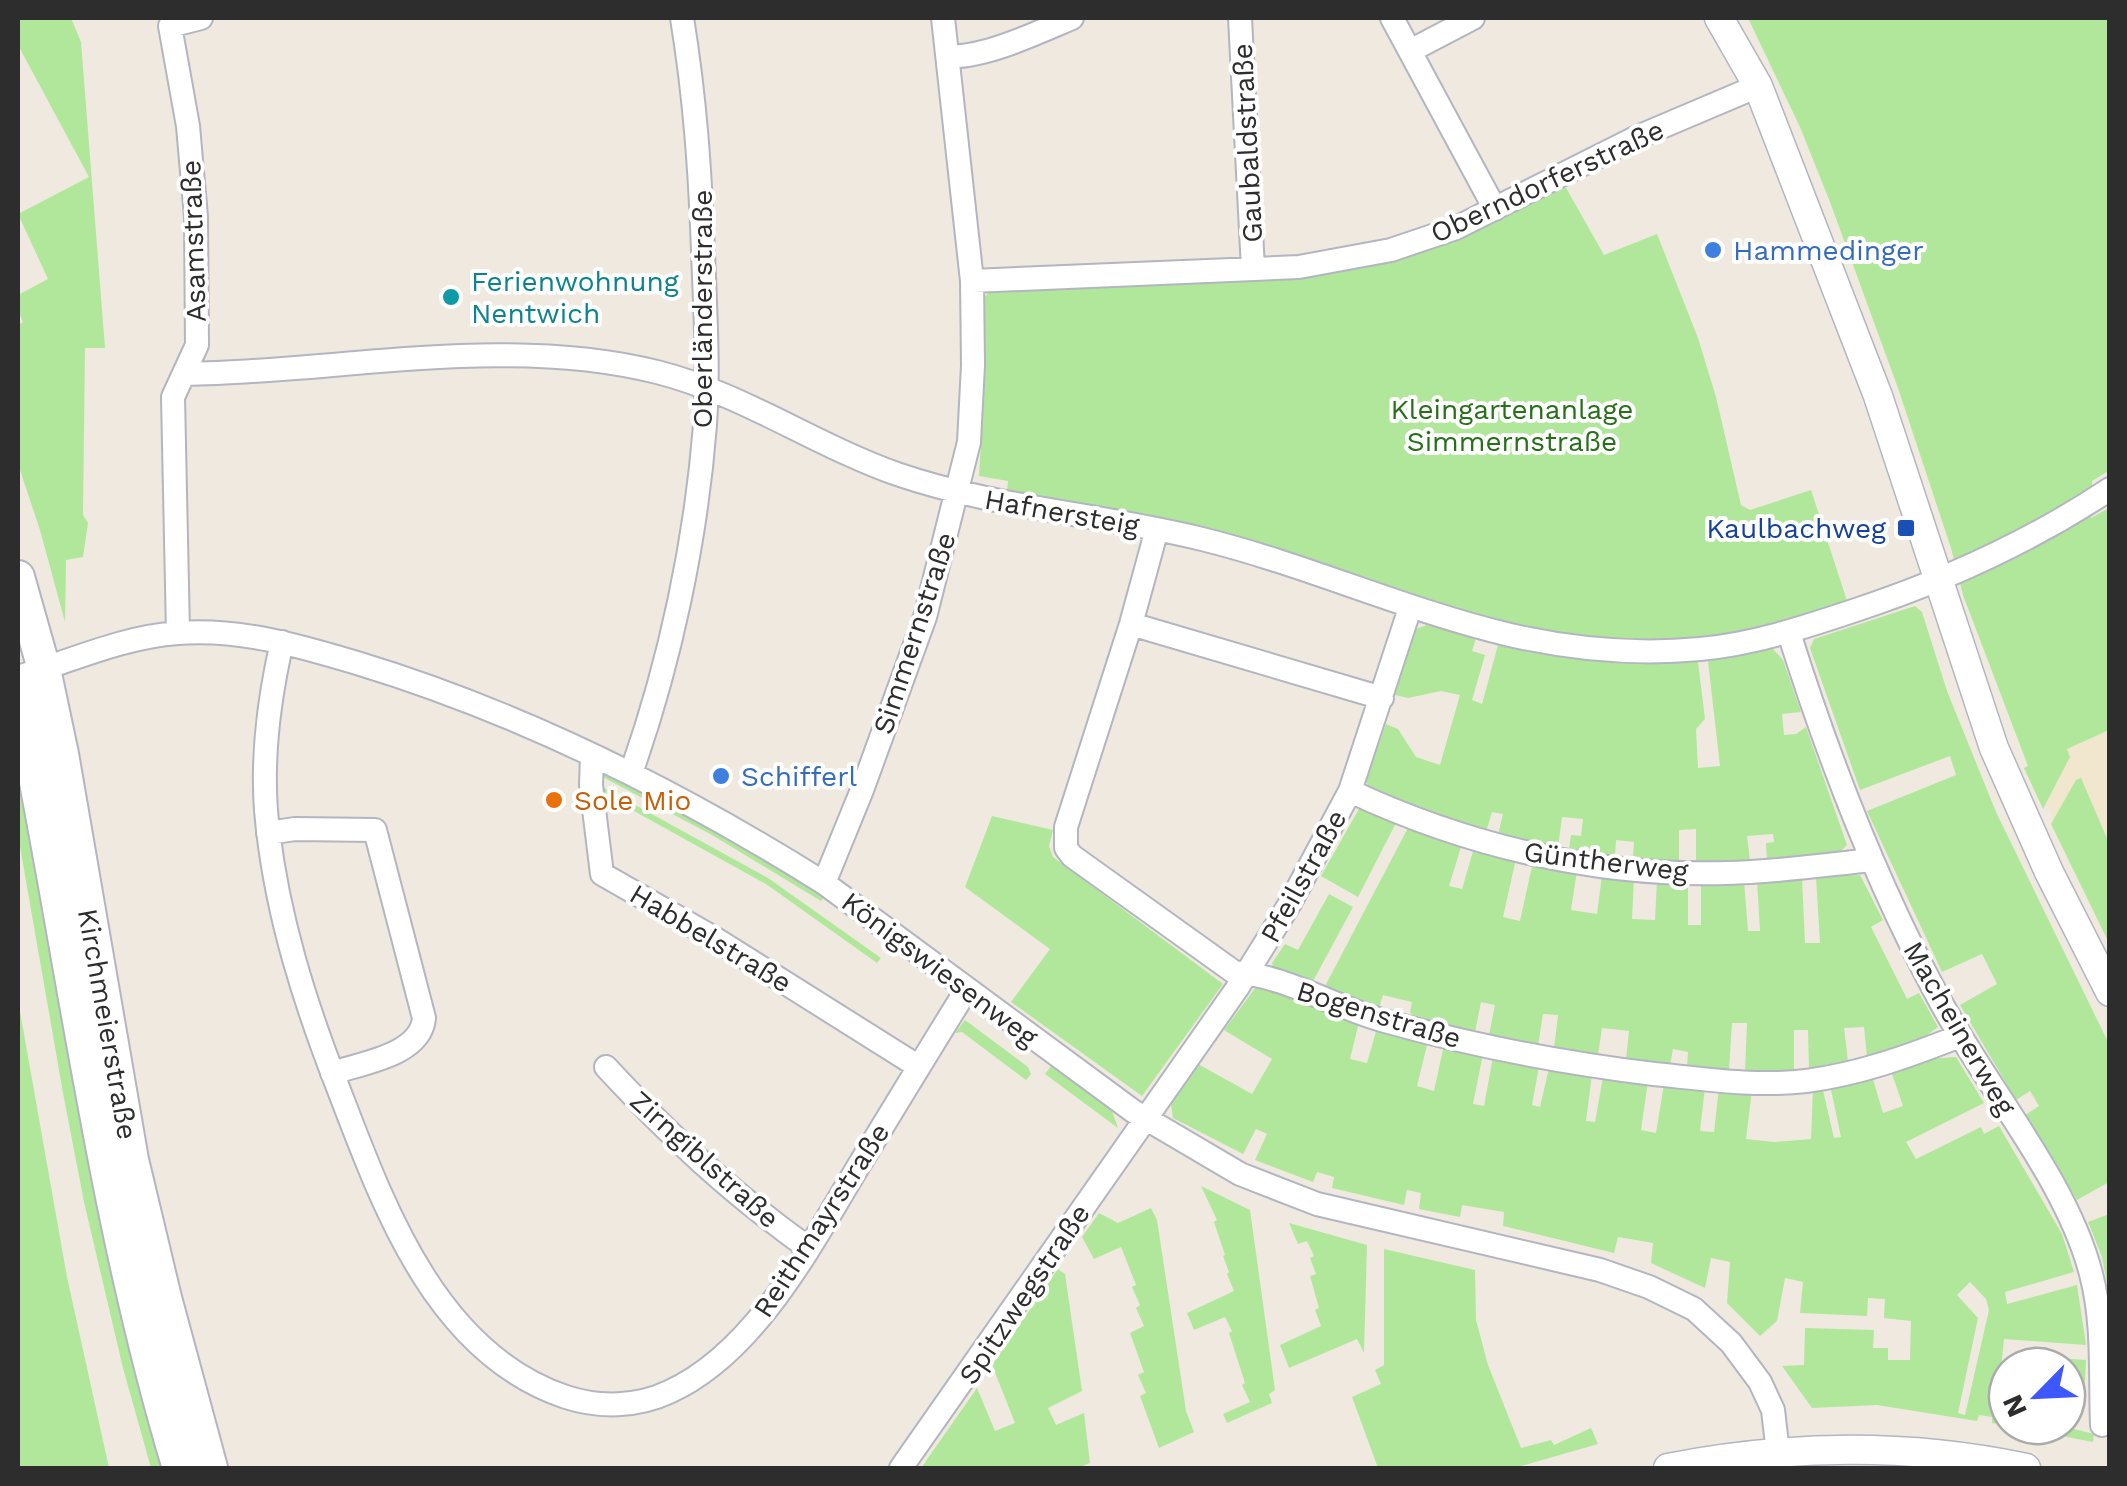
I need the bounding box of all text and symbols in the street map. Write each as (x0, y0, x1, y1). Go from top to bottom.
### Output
street label: Gaubaldstraße (1226, 42, 1269, 244)
street label: Oberndorferstraße (1425, 113, 1669, 250)
street label: Asamstraße (174, 159, 213, 323)
street label: Oberländerstraße (686, 189, 719, 429)
place label: Hammedinger (1733, 234, 1924, 267)
marker: Hammedinger (1702, 239, 1724, 261)
place label: Ferienwohnung Nentwich (471, 265, 679, 330)
marker: Ferienwohnung Nentwich (440, 286, 462, 308)
park label: Kleingartenanlage Simmernstraße (1390, 393, 1634, 458)
street label: Hafnersteig (982, 483, 1142, 542)
place label: Kaulbachweg (1706, 512, 1886, 545)
marker: Kaulbachweg (1895, 517, 1917, 539)
street label: Simmernstraße (866, 528, 963, 738)
place label: Schifferl (741, 760, 858, 793)
marker: Schifferl (710, 765, 732, 787)
place label: Sole Mio (574, 784, 691, 817)
marker: Sole Mio (543, 789, 565, 811)
street label: Pfeilstraße (1253, 804, 1353, 948)
street label: Güntherweg (1522, 835, 1690, 888)
street label: Habbelstraße (624, 877, 798, 1000)
street label: Königswiesenweg (835, 885, 1044, 1054)
street label: Kirchmeierstraße (71, 906, 144, 1142)
street label: Macheinerweg (1896, 936, 2023, 1121)
street label: Bogenstraße (1293, 974, 1465, 1055)
street label: Zirngiblstraße (623, 1084, 786, 1235)
street label: Reithmayrstraße (746, 1117, 896, 1323)
street label: Spitzwegstraße (952, 1198, 1097, 1391)
north arrow (1987, 1346, 2087, 1446)
text: N (1995, 1390, 2034, 1422)

